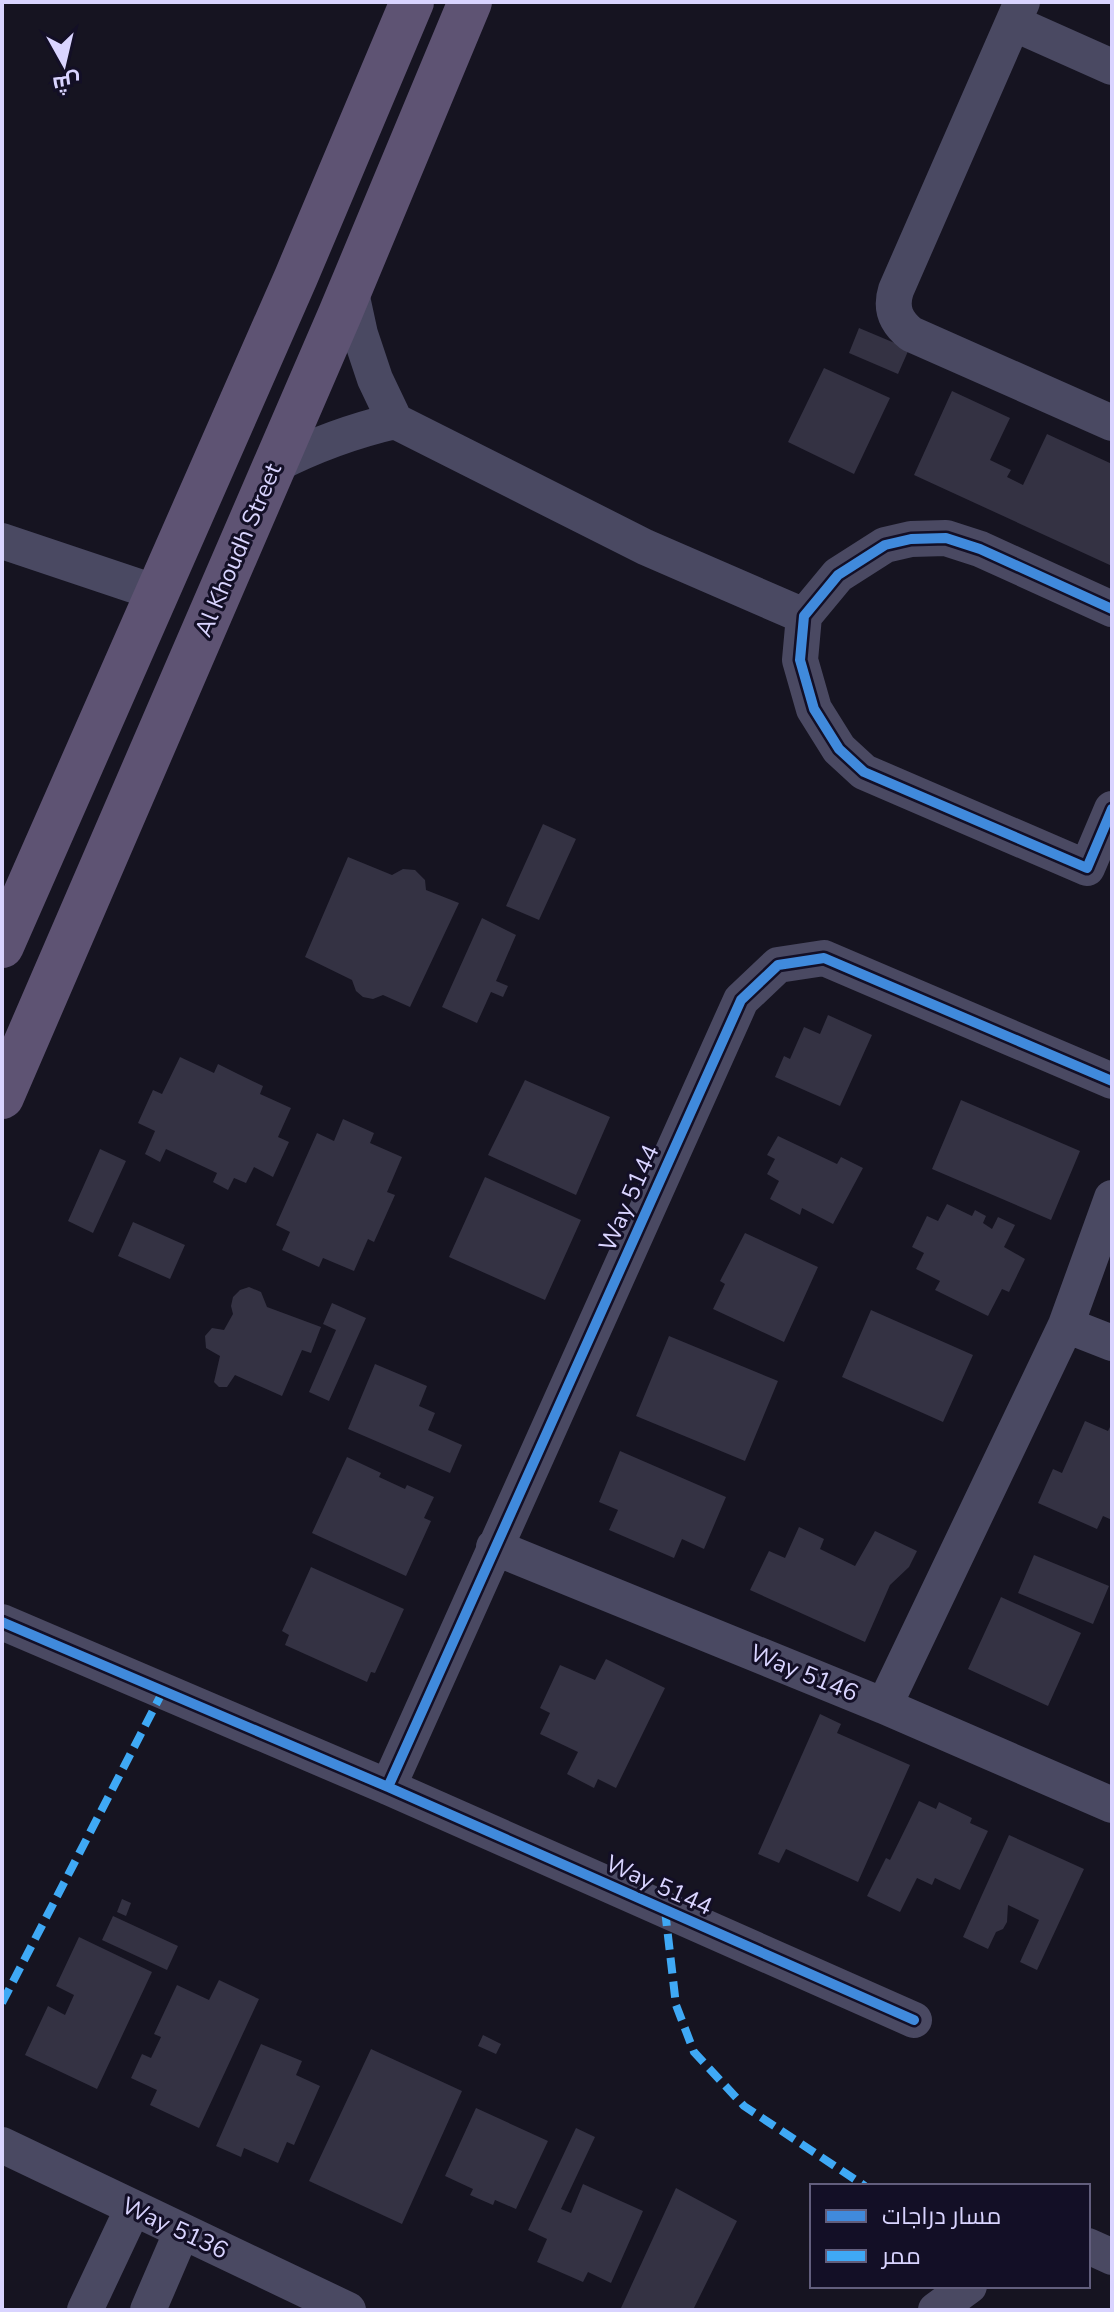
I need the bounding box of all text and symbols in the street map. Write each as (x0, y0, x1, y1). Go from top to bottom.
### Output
north arrow (24, 24, 104, 104)
text: ش (51, 66, 83, 100)
street label: Al Khoudh Street (187, 458, 289, 642)
street label: Way 5144 (591, 1140, 667, 1256)
street label: Way 5146 (745, 1637, 863, 1709)
street label: Way 5144 (601, 1847, 717, 1923)
legend (810, 2184, 1090, 2288)
street label: Way 5136 (117, 2189, 233, 2267)
text: مسار دراجات (882, 2200, 1001, 2232)
text: ممر (880, 2240, 921, 2272)

